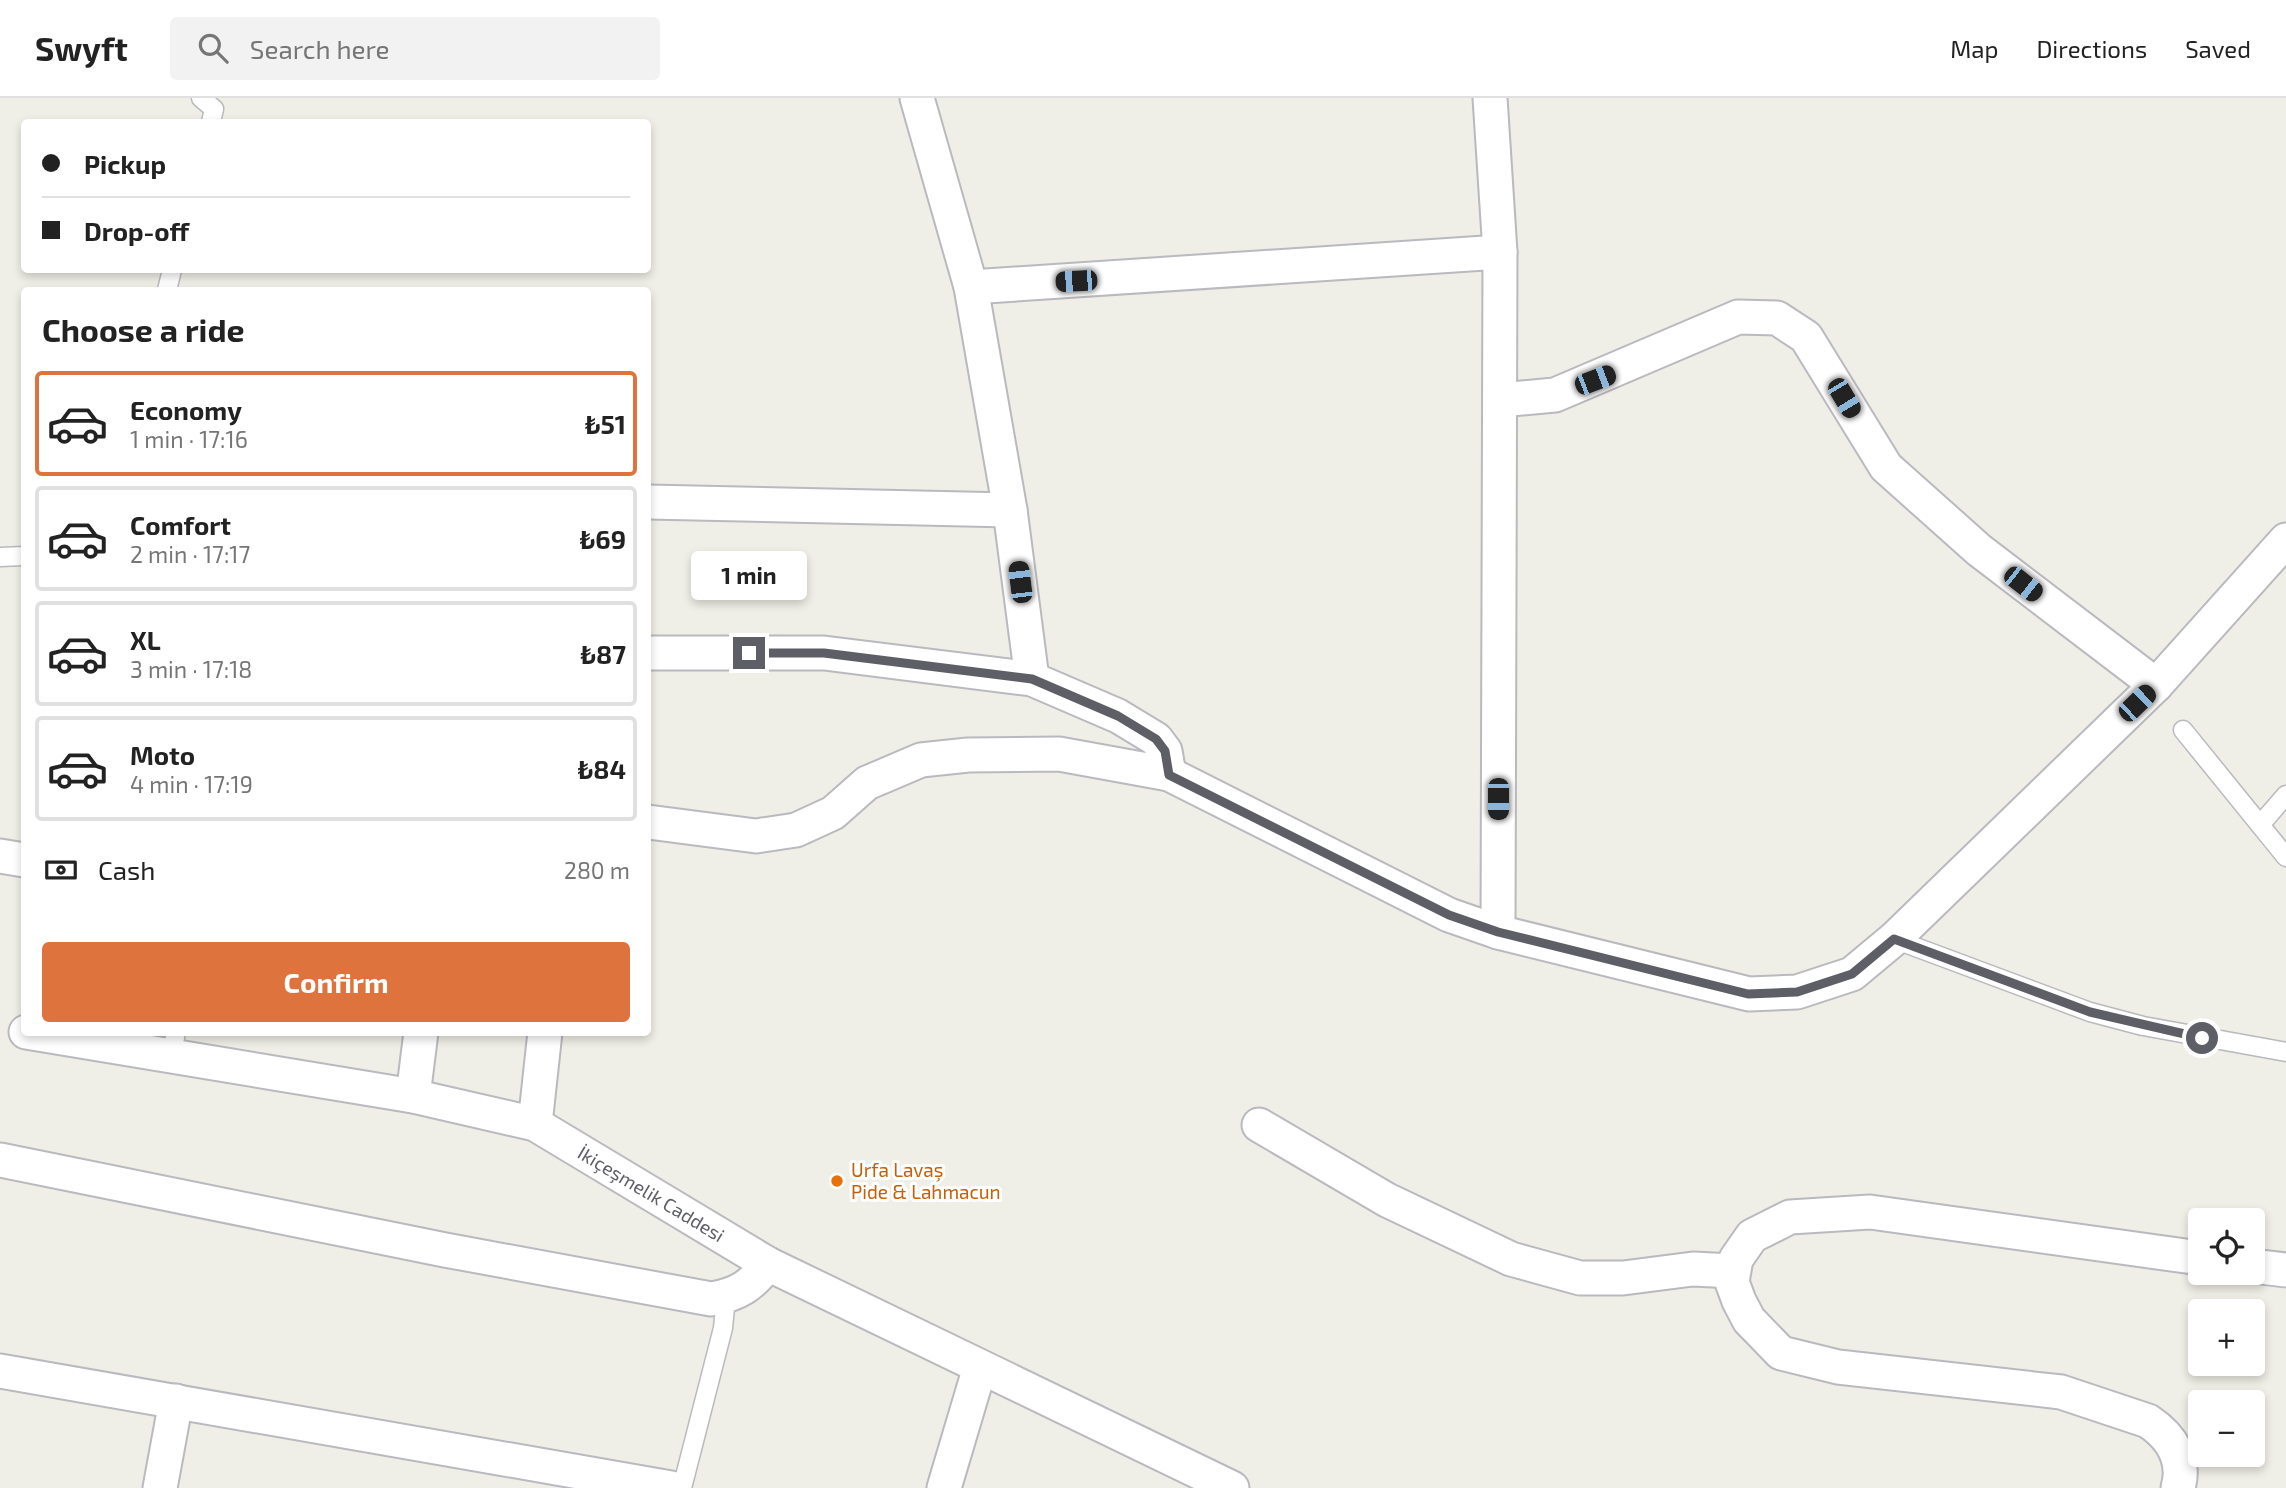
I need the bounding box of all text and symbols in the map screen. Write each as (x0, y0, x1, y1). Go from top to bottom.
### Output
search box (170, 17, 660, 80)
text: Swyft (35, 28, 128, 68)
icon: search (194, 29, 232, 67)
text: Search here (250, 33, 390, 64)
text: Map (1950, 34, 1998, 63)
text: Directions (2036, 34, 2147, 63)
text: Saved (2185, 34, 2251, 63)
text: Pickup (84, 148, 166, 179)
text: Drop-off (84, 215, 189, 246)
car (1055, 269, 1098, 293)
text: Choose a ride (42, 310, 245, 348)
car (1572, 363, 1619, 397)
car (1825, 375, 1864, 421)
icon: car (46, 392, 109, 455)
text: Economy (130, 394, 242, 425)
text: ₺51 (585, 408, 626, 439)
text: 1 min · 17:16 (130, 425, 248, 453)
icon: car (46, 507, 109, 570)
text: Comfort (130, 509, 231, 540)
text: ₺69 (580, 523, 626, 554)
text: 2 min · 17:17 (130, 540, 250, 568)
callout: 1 min (691, 552, 807, 601)
car (1008, 560, 1033, 604)
text: 1 min (721, 561, 777, 589)
car (2000, 563, 2047, 605)
icon: car (46, 622, 109, 685)
text: XL (130, 624, 161, 655)
route end (733, 637, 765, 669)
text: ₺87 (581, 638, 626, 669)
text: 3 min · 17:18 (130, 655, 252, 683)
car (2115, 681, 2160, 725)
icon: car (46, 737, 109, 800)
text: Moto (130, 739, 195, 770)
text: ₺84 (578, 753, 626, 784)
text: 4 min · 17:19 (130, 770, 253, 798)
car (1488, 778, 1509, 820)
icon: cash (42, 851, 80, 889)
text: Cash (98, 854, 155, 885)
text: 280 m (564, 856, 630, 884)
button: Confirm (42, 942, 630, 1022)
route start (2186, 1022, 2218, 1054)
street label: İkiçeşmelik Caddesi (574, 1141, 729, 1246)
place label: Urfa Lavaş Pide & Lahmacun (851, 1158, 1001, 1203)
marker: Urfa Lavaş Pide & Lahmacun (829, 1173, 845, 1189)
map controls (2188, 1208, 2265, 1467)
button: locate (2188, 1208, 2265, 1285)
button: + (2188, 1299, 2265, 1376)
button: − (2188, 1390, 2265, 1467)

